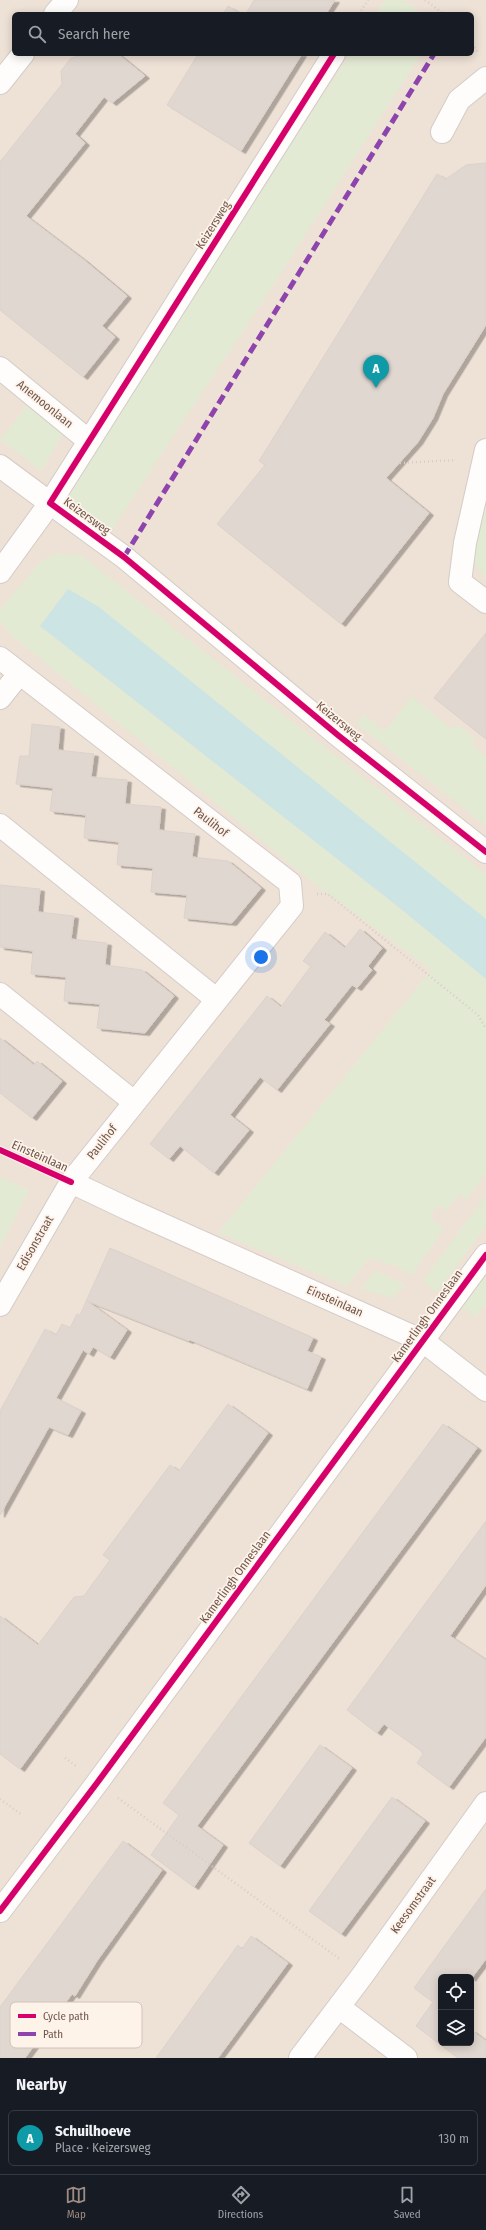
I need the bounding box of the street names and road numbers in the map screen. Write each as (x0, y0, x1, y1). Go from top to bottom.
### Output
street label: Keizersweg (193, 198, 233, 252)
street label: Anemoonlaan (14, 377, 76, 431)
street label: Keizersweg (61, 494, 113, 538)
street label: Keizersweg (314, 698, 365, 744)
street label: Paulihof (191, 804, 232, 841)
street label: Paulihof (84, 1121, 121, 1162)
street label: Einsteinlaan (10, 1137, 70, 1175)
street label: Edisonstraat (14, 1213, 56, 1273)
street label: Kamerlingh Onneslaan (389, 1267, 465, 1365)
street label: Einsteinlaan (305, 1282, 365, 1320)
street label: Kamerlingh Onneslaan (197, 1528, 273, 1626)
street label: Keesomstraat (388, 1874, 438, 1936)

